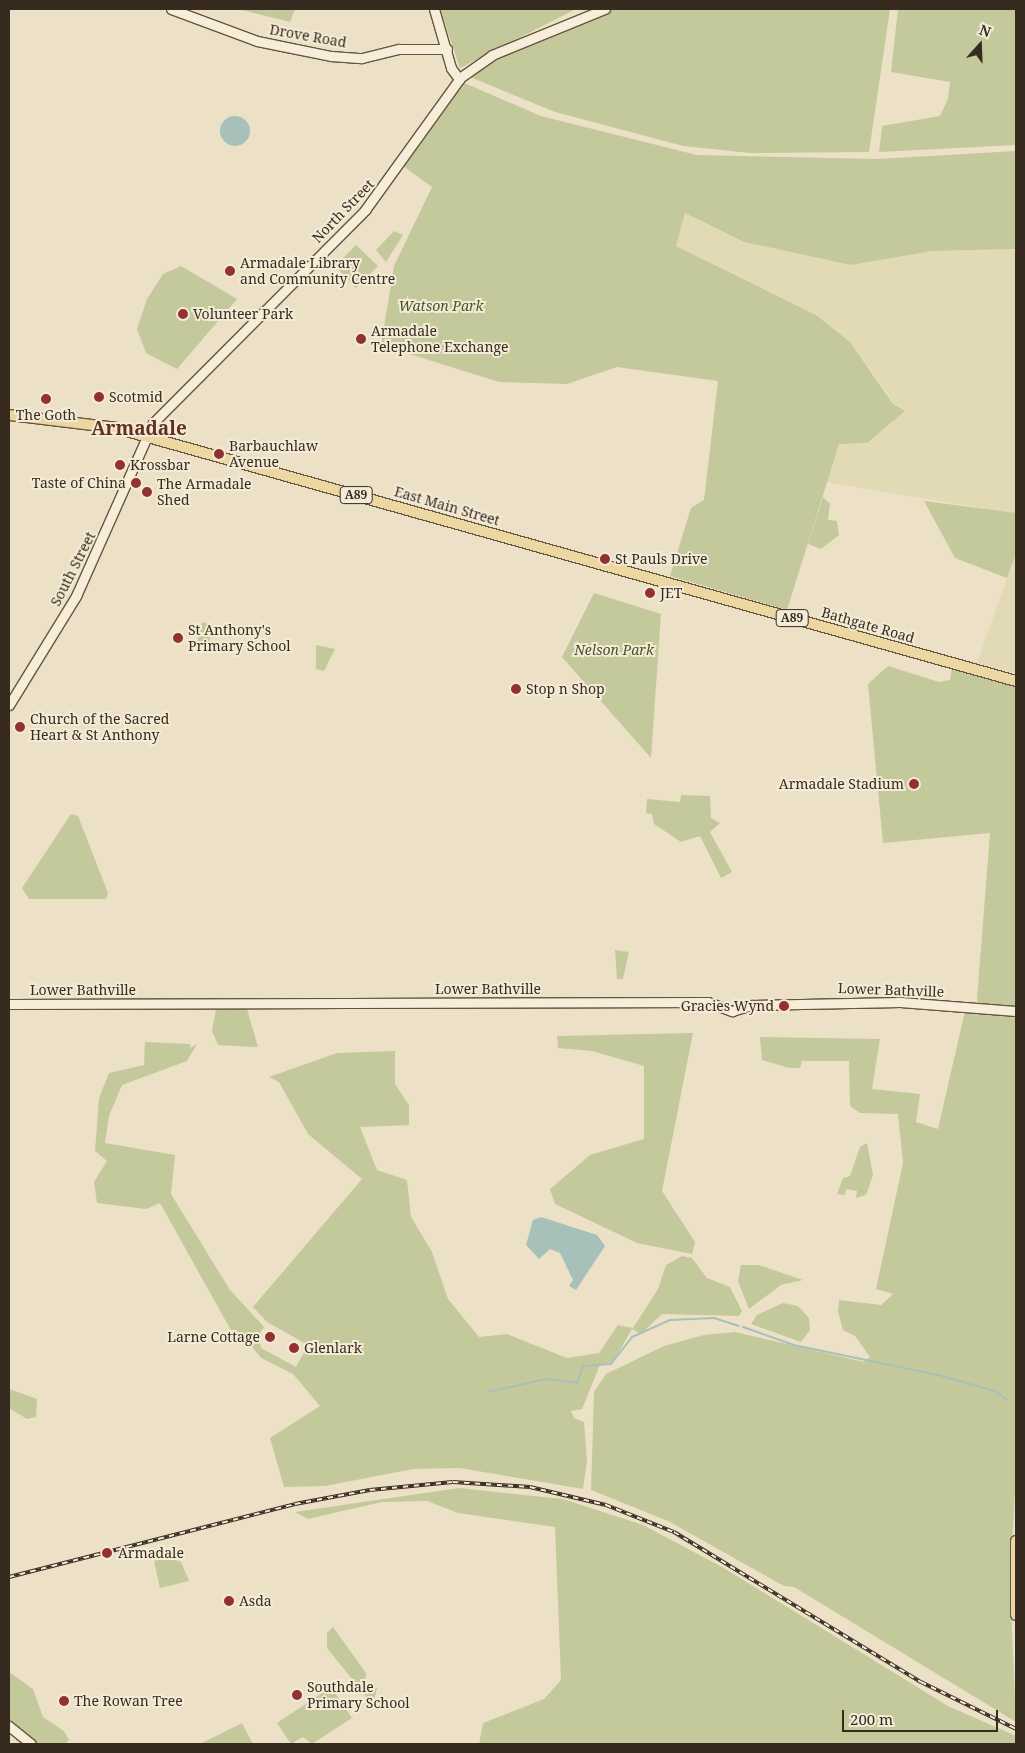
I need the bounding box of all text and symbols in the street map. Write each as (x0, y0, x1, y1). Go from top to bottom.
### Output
north arrow (955, 20, 1005, 70)
text: N (977, 20, 994, 41)
street label: Drove Road (268, 21, 348, 51)
street label: North Street (309, 176, 377, 246)
place label: Armadale Library and Community Centre (240, 255, 395, 288)
marker: Armadale Library and Community Centre (224, 265, 236, 277)
park label: Watson Park (398, 298, 484, 314)
place label: Volunteer Park (193, 306, 293, 322)
marker: Volunteer Park (177, 308, 189, 320)
place label: Armadale Telephone Exchange (371, 323, 508, 356)
marker: Armadale Telephone Exchange (355, 333, 367, 345)
place label: Scotmid (109, 389, 163, 405)
marker: Scotmid (93, 391, 105, 403)
marker: The Goth (40, 393, 52, 405)
place label: The Goth (16, 407, 76, 423)
district label: Armadale (91, 418, 187, 440)
place label: Barbauchlaw Avenue (229, 438, 318, 471)
marker: Barbauchlaw Avenue (213, 448, 225, 460)
place label: Krossbar (130, 457, 190, 473)
marker: Krossbar (114, 459, 126, 471)
place label: Taste of China (32, 475, 126, 491)
place label: The Armadale Shed (157, 476, 251, 508)
marker: Taste of China (130, 477, 142, 489)
street label: East Main Street (392, 483, 502, 529)
marker: The Armadale Shed (141, 486, 153, 498)
road number: A89 (338, 486, 374, 504)
street label: South Street (47, 529, 99, 609)
place label: St Pauls Drive (615, 551, 708, 567)
marker: St Pauls Drive (599, 553, 611, 565)
place label: JET (660, 585, 682, 601)
marker: JET (644, 587, 656, 599)
street label: Bathgate Road (820, 604, 916, 646)
road number: A89 (774, 608, 810, 628)
place label: St Anthony's Primary School (188, 622, 291, 654)
marker: St Anthony's Primary School (172, 632, 184, 644)
park label: Nelson Park (574, 642, 654, 658)
place label: Stop n Shop (526, 681, 605, 697)
marker: Stop n Shop (510, 683, 522, 695)
place label: Church of the Sacred Heart & St Anthony (30, 711, 169, 744)
marker: Church of the Sacred Heart & St Anthony (14, 721, 26, 733)
place label: Armadale Stadium (779, 776, 904, 792)
marker: Armadale Stadium (908, 778, 920, 790)
street label: Lower Bathville (838, 980, 944, 1000)
street label: Lower Bathville (435, 981, 541, 997)
street label: Lower Bathville (30, 982, 136, 998)
place label: Gracies Wynd (681, 998, 774, 1014)
marker: Gracies Wynd (778, 1000, 790, 1012)
place label: Larne Cottage (167, 1329, 260, 1345)
marker: Larne Cottage (264, 1331, 276, 1343)
place label: Glenlark (304, 1340, 362, 1356)
marker: Glenlark (288, 1342, 300, 1354)
place label: Armadale (118, 1545, 184, 1561)
marker: Armadale (100, 1546, 114, 1560)
place label: Asda (239, 1593, 272, 1609)
marker: Asda (223, 1595, 235, 1607)
place label: Southdale Primary School (307, 1679, 410, 1711)
marker: Southdale Primary School (291, 1689, 303, 1701)
place label: The Rowan Tree (74, 1693, 183, 1709)
marker: The Rowan Tree (58, 1695, 70, 1707)
scale bar (845, 1700, 1001, 1732)
text: 200 m (850, 1709, 893, 1729)

